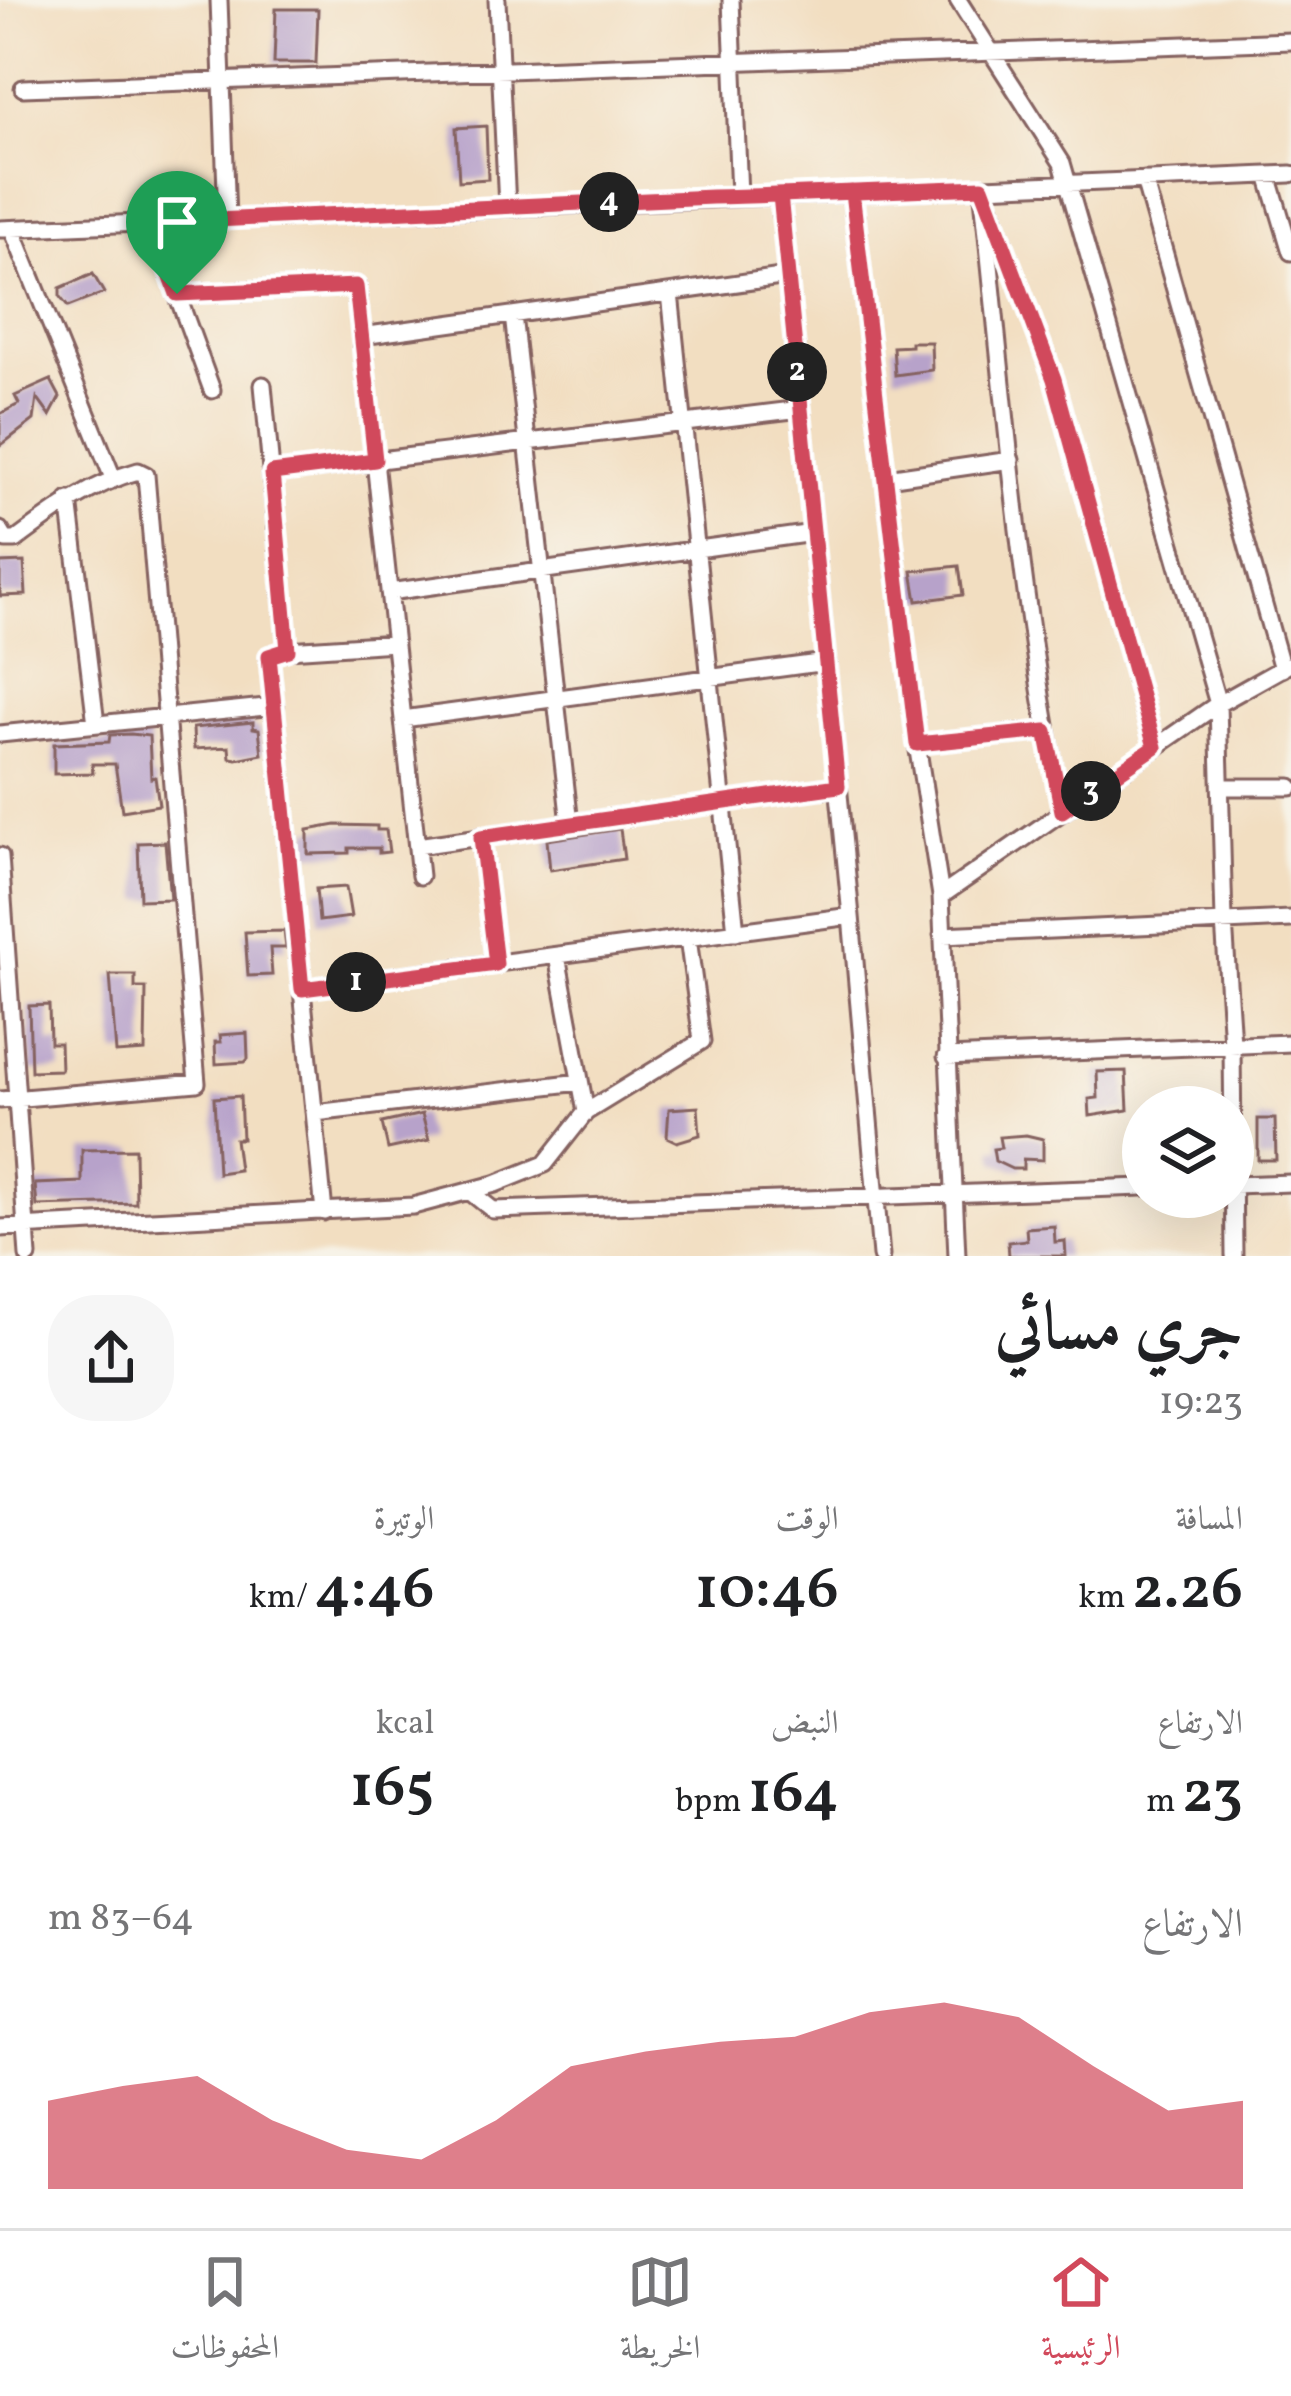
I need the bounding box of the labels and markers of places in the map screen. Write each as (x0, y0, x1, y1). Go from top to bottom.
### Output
pin (126, 171, 228, 294)
pin: 4 (579, 172, 639, 232)
pin: 2 (767, 342, 827, 402)
pin: 3 (1061, 761, 1121, 821)
pin: 1 (326, 952, 386, 1012)

